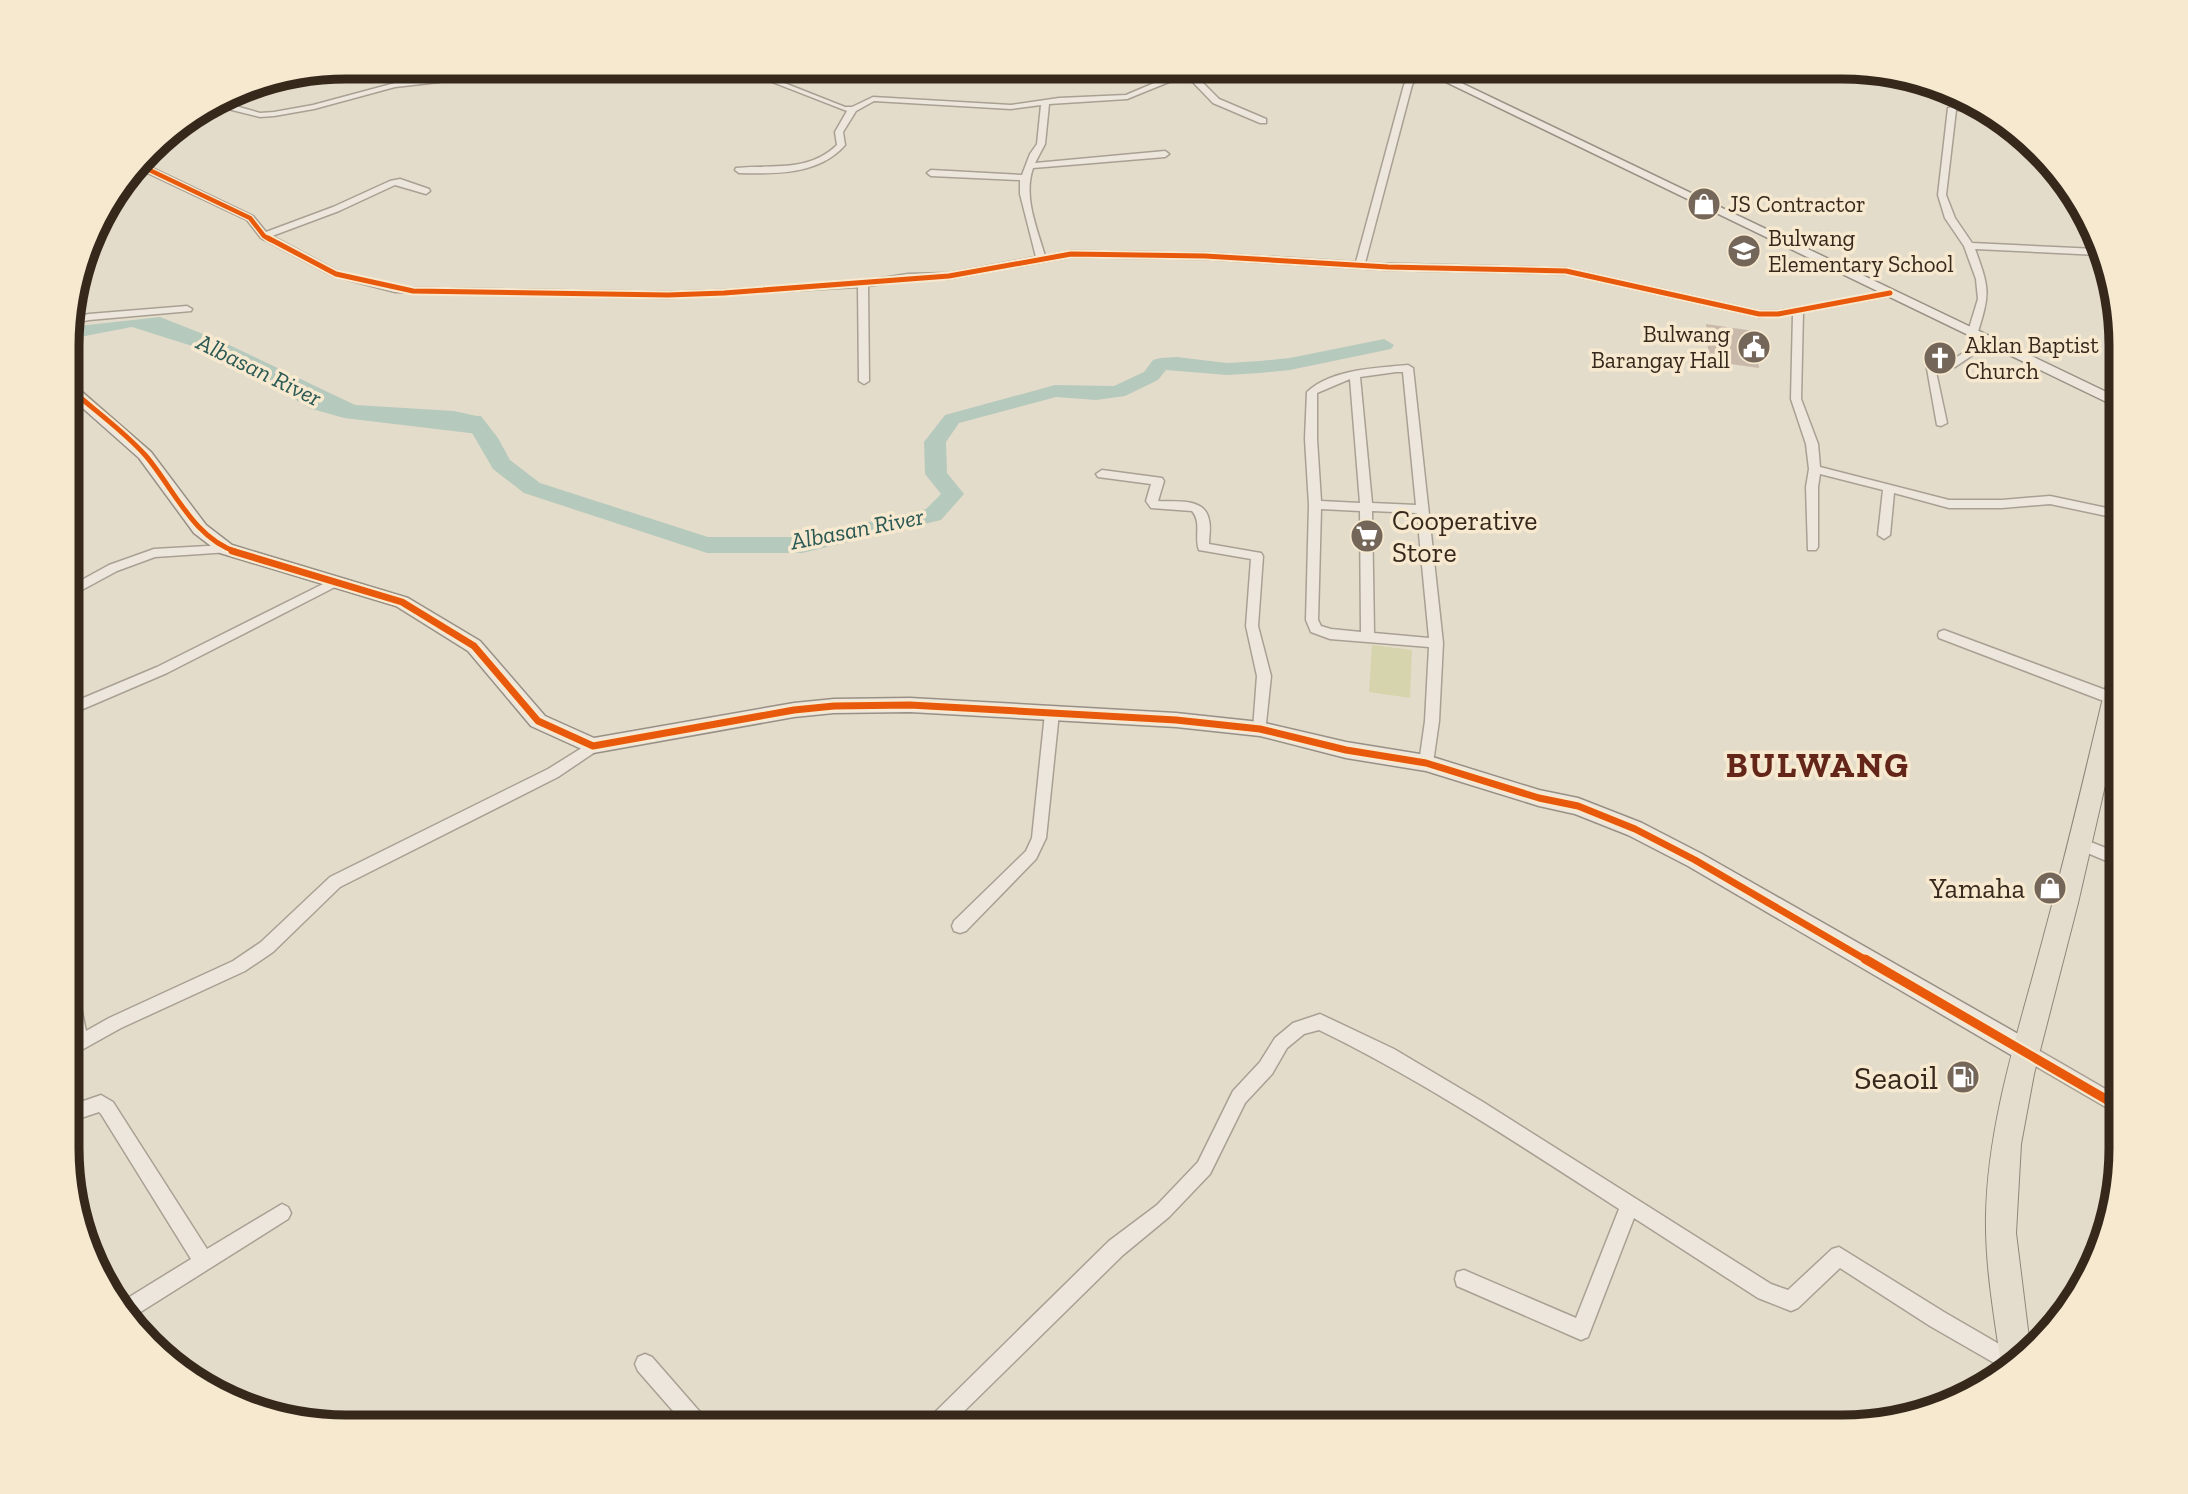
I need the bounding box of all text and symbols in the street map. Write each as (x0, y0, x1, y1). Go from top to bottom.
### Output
shop icon: JS Contractor (1685, 185, 1723, 223)
place label: JS Contractor (1728, 190, 1866, 218)
place label: Bulwang Elementary School (1768, 224, 1954, 278)
school or university icon: Bulwang Elementary School (1725, 232, 1763, 270)
place label: Bulwang Barangay Hall (1591, 320, 1730, 374)
water label: Albasan River (191, 326, 327, 413)
public building icon: Bulwang Barangay Hall (1735, 328, 1773, 366)
place label: Aklan Baptist Church (1965, 331, 2099, 385)
church icon: Aklan Baptist Church (1921, 339, 1959, 377)
water label: Albasan River (787, 501, 927, 556)
place label: Cooperative Store (1392, 504, 1537, 569)
supermarket icon: Cooperative Store (1348, 517, 1386, 555)
district label: BULWANG (1726, 744, 1910, 786)
shop icon: Yamaha (2031, 869, 2069, 907)
place label: Yamaha (1928, 872, 2025, 905)
place label: Seaoil (1854, 1058, 1938, 1097)
fuel station icon: Seaoil (1944, 1058, 1982, 1096)

